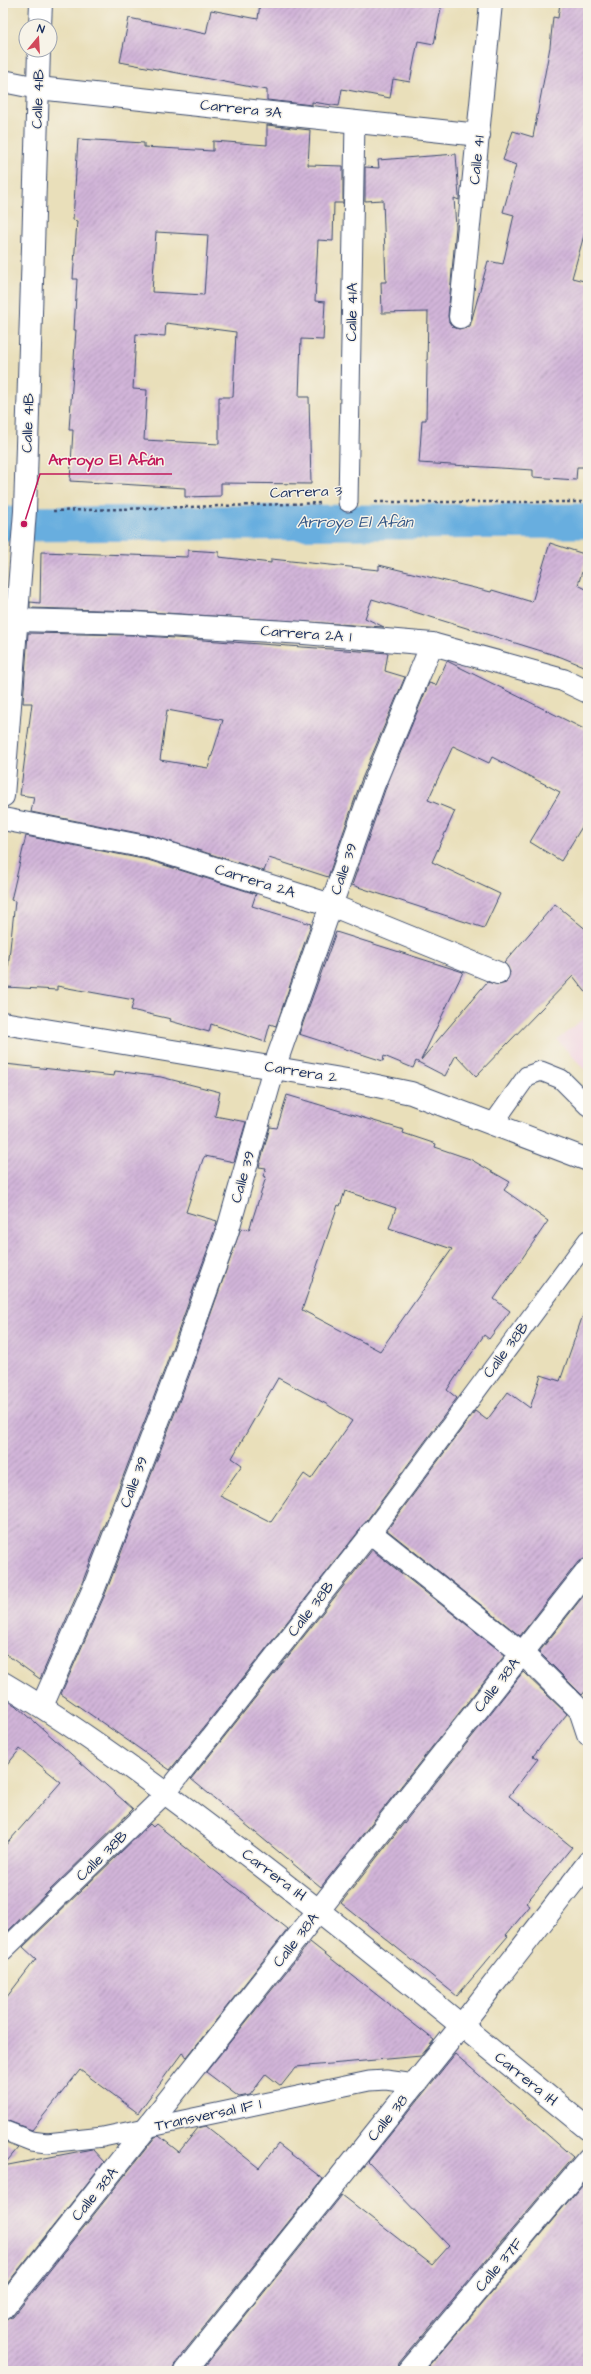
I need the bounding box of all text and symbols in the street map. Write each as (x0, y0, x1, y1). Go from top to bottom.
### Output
north arrow (18, 18, 58, 58)
text: N (35, 21, 47, 37)
street label: Calle 41B (26, 68, 50, 129)
street label: Carrera 3A (199, 94, 283, 124)
street label: Calle 41 (464, 134, 490, 186)
street label: Calle 41A (341, 282, 363, 342)
street label: Calle 41B (16, 392, 40, 453)
callout: Arroyo El Afán (40, 446, 172, 474)
text: Arroyo El Afán (48, 449, 164, 472)
street label: Carrera 3 (269, 480, 343, 504)
water label: Arroyo El Afán (297, 511, 415, 534)
street label: Carrera 2A 1 (260, 620, 352, 648)
street label: Calle 39 (325, 840, 363, 898)
street label: Carrera 2A (212, 859, 298, 903)
street label: Carrera 2 (263, 1056, 339, 1088)
street label: Calle 39 (226, 1149, 260, 1205)
street label: Calle 38B (478, 1317, 534, 1382)
street label: Calle 39 (115, 1453, 153, 1511)
street label: Calle 38B (283, 1577, 340, 1641)
street label: Calle 38A (469, 1653, 525, 1717)
street label: Calle 38B (71, 1826, 133, 1886)
street label: Carrera 1H (237, 1844, 311, 1906)
street label: Calle 38A (268, 1908, 324, 1972)
street label: Carrera 1H (490, 2047, 562, 2111)
street label: Calle 38 (363, 2090, 413, 2146)
street label: Transversal 1F 1 (153, 2093, 263, 2137)
street label: Calle 38A (67, 2162, 124, 2226)
street label: Calle 37F (470, 2233, 528, 2296)

